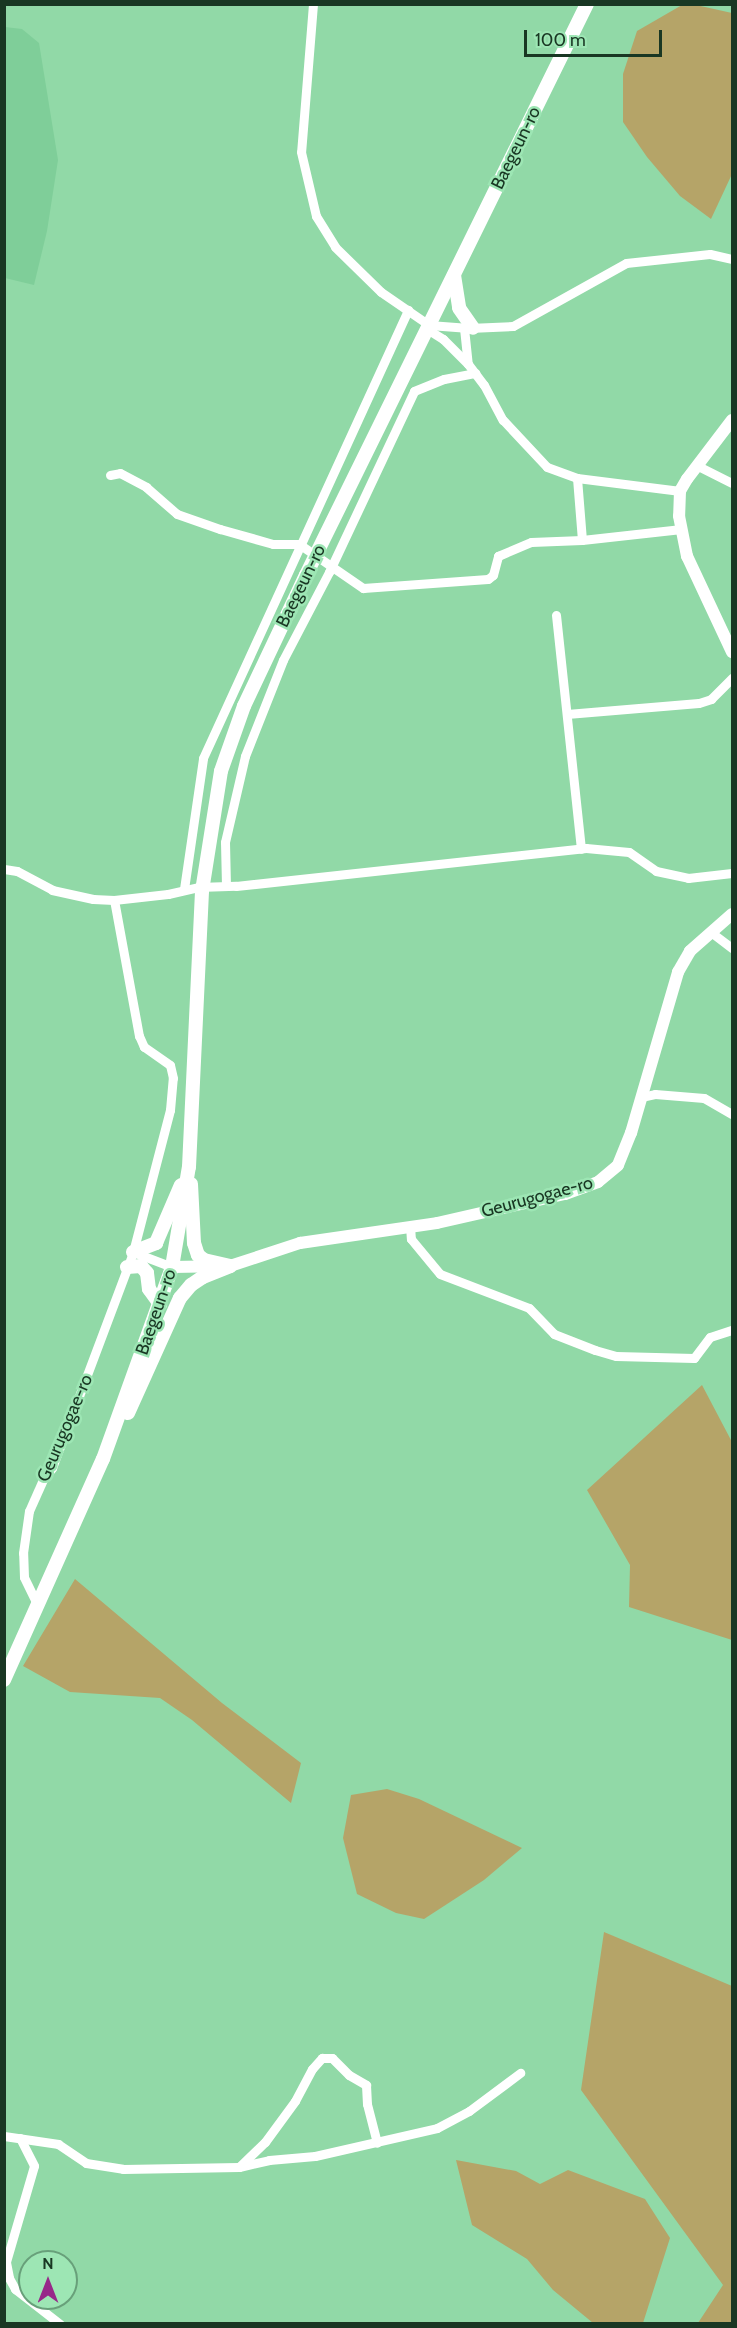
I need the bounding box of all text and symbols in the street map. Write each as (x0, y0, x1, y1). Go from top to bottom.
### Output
scale bar (527, 18, 665, 56)
text: 100 m (535, 29, 586, 51)
street label: Baegeun-ro (487, 103, 545, 193)
street label: Baegeun-ro (272, 541, 330, 631)
street label: Geurugogae-ro (479, 1172, 595, 1222)
street label: Baegeun-ro (131, 1266, 181, 1358)
street label: Geurugogae-ro (33, 1371, 97, 1485)
north arrow (18, 2250, 78, 2310)
text: N (42, 2254, 54, 2273)

